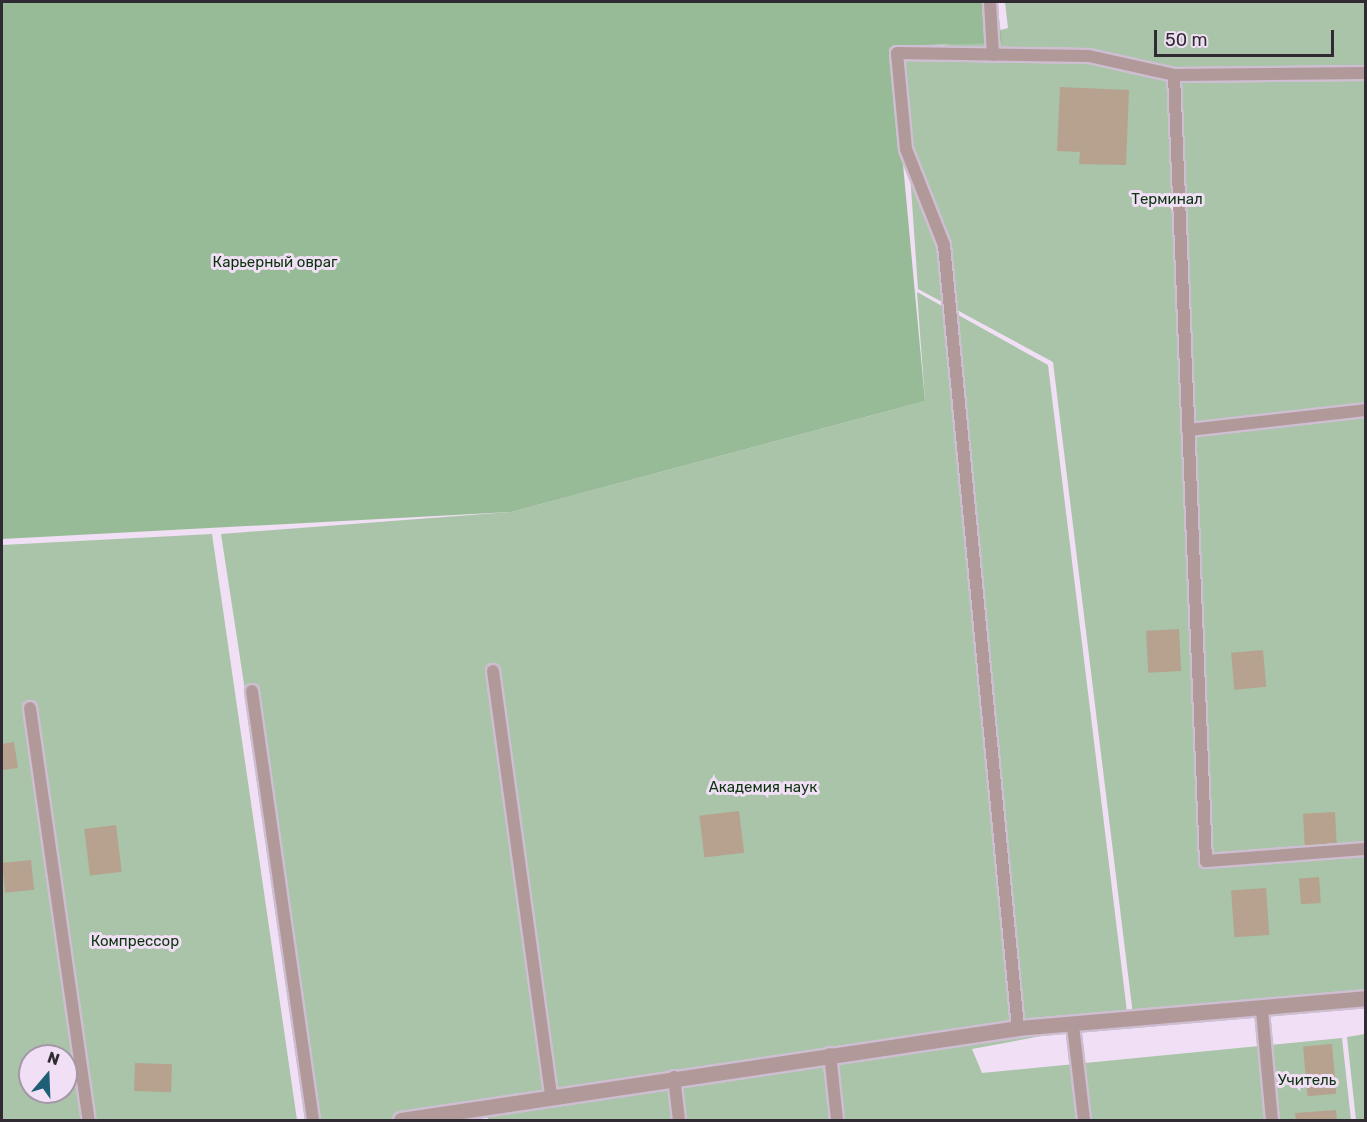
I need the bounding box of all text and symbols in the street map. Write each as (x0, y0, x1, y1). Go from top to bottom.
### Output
scale bar (1157, 18, 1337, 56)
text: 50 m (1165, 29, 1208, 51)
park label: Терминал (1131, 191, 1203, 209)
park label: Карьерный овраг (213, 254, 337, 272)
park label: Академия наук (709, 779, 817, 797)
park label: Компрессор (91, 933, 179, 951)
north arrow (18, 1044, 78, 1104)
text: N (45, 1048, 62, 1069)
park label: Учитель (1278, 1072, 1336, 1090)

